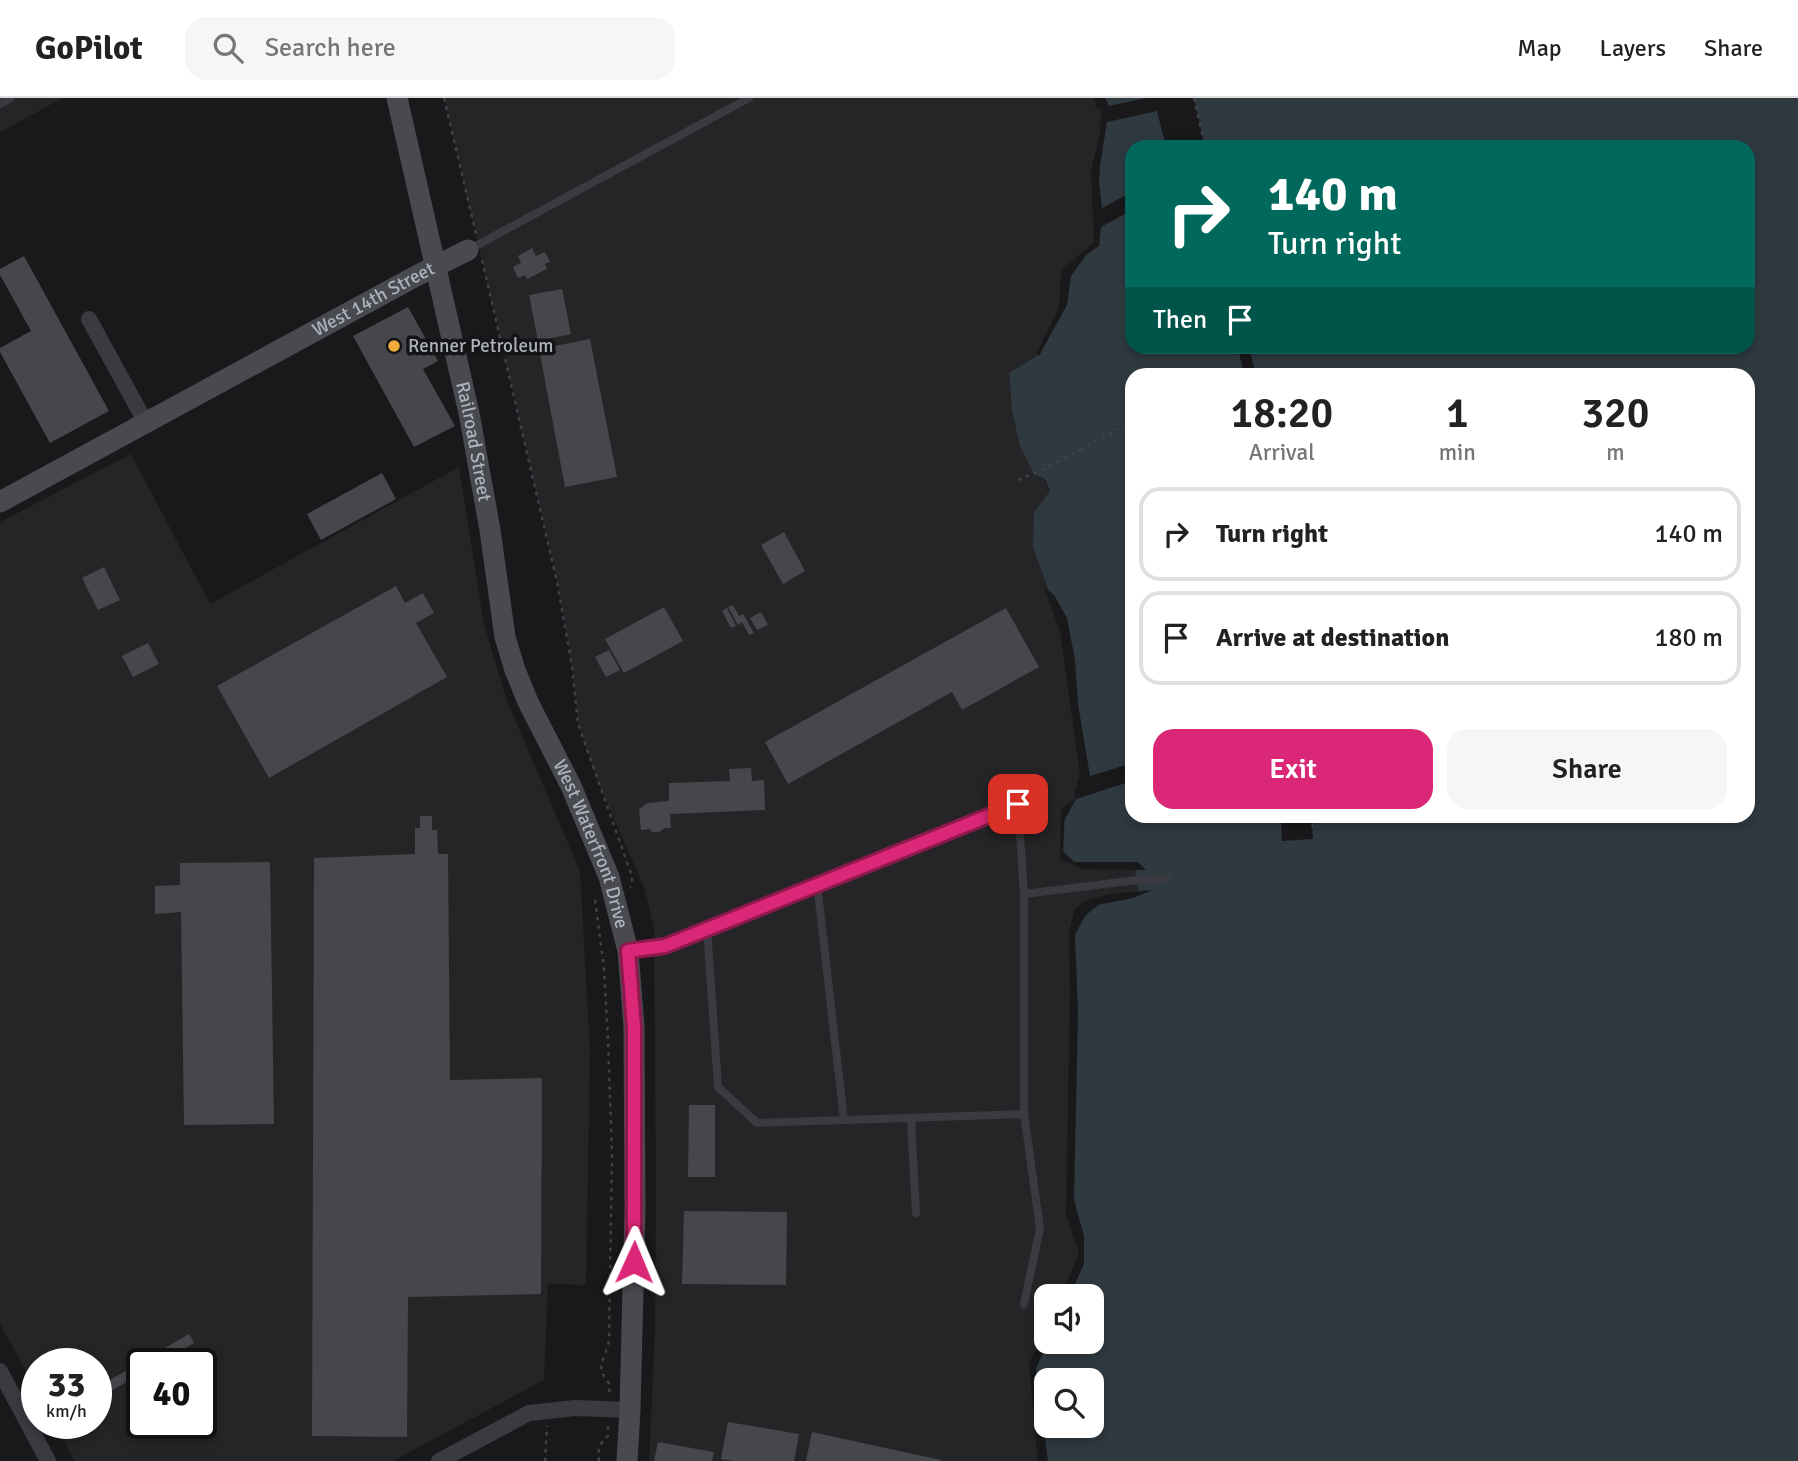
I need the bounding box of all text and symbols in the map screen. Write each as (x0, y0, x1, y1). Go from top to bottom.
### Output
search box (185, 17, 675, 80)
text: GoPilot (35, 28, 143, 69)
icon: search (209, 29, 247, 67)
text: Search here (265, 32, 396, 64)
text: Map (1517, 33, 1562, 63)
text: Layers (1600, 33, 1666, 63)
text: Share (1704, 33, 1763, 63)
text: 140 m (1268, 164, 1398, 224)
icon: right (1153, 168, 1244, 259)
text: Turn right (1268, 224, 1401, 263)
street label: West 14th Street (308, 256, 439, 342)
icon: arrive (1221, 301, 1259, 339)
text: Then (1153, 304, 1207, 336)
place label: Renner Petroleum (408, 334, 553, 358)
marker: Renner Petroleum (386, 338, 402, 354)
street label: Railroad Street (450, 379, 497, 504)
text: 18:20 (1231, 388, 1333, 439)
text: 1 (1446, 388, 1469, 439)
text: 320 (1581, 388, 1649, 439)
text: Arrival (1249, 438, 1315, 467)
text: min (1439, 438, 1476, 467)
text: m (1606, 438, 1625, 467)
icon: right (1157, 515, 1195, 553)
text: Turn right (1216, 518, 1328, 550)
text: 140 m (1654, 518, 1723, 550)
icon: arrive (1157, 619, 1195, 657)
text: Arrive at destination (1216, 622, 1449, 654)
text: 180 m (1654, 622, 1723, 654)
button: Exit (1153, 729, 1433, 809)
button: Share (1447, 729, 1727, 809)
street label: West Waterfront Drive (547, 755, 634, 931)
pin (988, 774, 1048, 834)
icon: arrive (999, 785, 1037, 823)
position arrow (597, 1225, 671, 1299)
map controls (1034, 1284, 1104, 1438)
button: sound (1034, 1284, 1104, 1354)
speed limit sign: 40 (126, 1348, 217, 1439)
text: 33 (48, 1363, 85, 1406)
button: search (1034, 1368, 1104, 1438)
text: km/h (46, 1400, 87, 1422)

